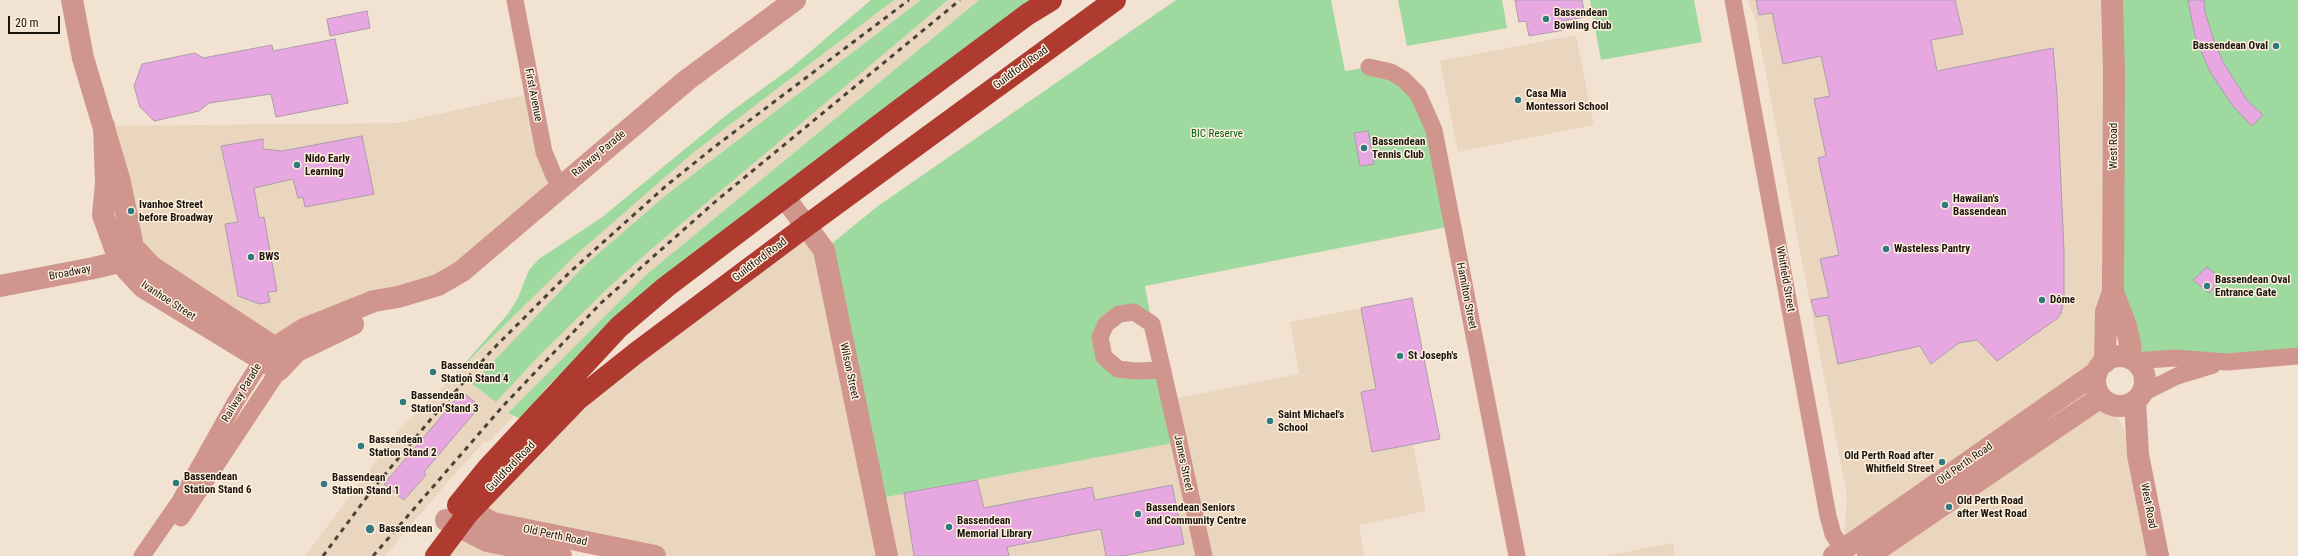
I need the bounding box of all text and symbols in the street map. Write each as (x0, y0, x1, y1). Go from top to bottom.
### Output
place label: Bassendean Bowling Club (1554, 6, 1612, 32)
scale bar (10, 8, 62, 34)
marker: Bassendean Bowling Club (1541, 14, 1551, 24)
text: 20 m (15, 16, 39, 30)
place label: Bassendean Oval (2193, 39, 2268, 53)
marker: Bassendean Oval (2271, 41, 2281, 51)
street label: Guildford Road (991, 44, 1051, 92)
street label: First Avenue (521, 67, 545, 123)
place label: Casa Mia Montessori School (1526, 87, 1608, 113)
marker: Casa Mia Montessori School (1513, 95, 1523, 105)
street label: West Road (2107, 123, 2121, 169)
park label: BIC Reserve (1191, 127, 1243, 141)
street label: Railway Parade (570, 128, 628, 180)
place label: Bassendean Tennis Club (1372, 135, 1425, 161)
marker: Bassendean Tennis Club (1359, 143, 1369, 153)
place label: Nido Early Learning (305, 152, 350, 178)
marker: Nido Early Learning (292, 160, 302, 170)
place label: Hawaiian's Bassendean (1953, 192, 2006, 218)
place label: Ivanhoe Street before Broadway (139, 198, 213, 224)
marker: Hawaiian's Bassendean (1940, 200, 1950, 210)
marker: Ivanhoe Street before Broadway (126, 206, 136, 216)
street label: Guildford Road (730, 235, 790, 285)
place label: Wasteless Pantry (1894, 242, 1970, 256)
marker: Wasteless Pantry (1881, 244, 1891, 254)
street label: Whitfield Street (1773, 245, 1797, 313)
place label: BWS (259, 250, 279, 264)
marker: BWS (246, 252, 256, 262)
street label: Broadway (48, 262, 92, 284)
street label: Hamilton Street (1453, 262, 1479, 330)
place label: Bassendean Oval Entrance Gate (2215, 273, 2290, 299)
street label: Ivanhoe Street (138, 279, 198, 323)
marker: Bassendean Oval Entrance Gate (2202, 281, 2212, 291)
place label: Dôme (2050, 293, 2075, 307)
marker: Dôme (2037, 295, 2047, 305)
street label: Wilson Street (837, 341, 861, 401)
place label: St Joseph's (1408, 349, 1458, 363)
marker: St Joseph's (1395, 351, 1405, 361)
place label: Bassendean Station Stand 4 (441, 359, 509, 385)
street label: Railway Parade (219, 361, 265, 425)
marker: Bassendean Station Stand 4 (428, 367, 438, 377)
place label: Bassendean Station Stand 3 (411, 389, 479, 415)
marker: Bassendean Station Stand 3 (398, 397, 408, 407)
place label: Saint Michael's School (1278, 408, 1344, 434)
marker: Saint Michael's School (1265, 416, 1275, 426)
place label: Bassendean Station Stand 2 (369, 433, 437, 459)
street label: James Street (1171, 434, 1195, 492)
street label: Guildford Road (484, 439, 538, 495)
street label: Old Perth Road (1935, 440, 1995, 488)
marker: Bassendean Station Stand 2 (356, 441, 366, 451)
place label: Old Perth Road after Whitfield Street (1844, 449, 1934, 475)
marker: Old Perth Road after Whitfield Street (1937, 457, 1947, 467)
place label: Bassendean Station Stand 6 (184, 470, 252, 496)
place label: Bassendean Station Stand 1 (332, 471, 400, 497)
marker: Bassendean Station Stand 6 (171, 478, 181, 488)
marker: Bassendean Station Stand 1 (319, 479, 329, 489)
street label: West Road (2137, 482, 2159, 530)
place label: Old Perth Road after West Road (1957, 494, 2027, 520)
place label: Bassendean Seniors and Community Centre (1146, 501, 1246, 527)
marker: Old Perth Road after West Road (1944, 502, 1954, 512)
marker: Bassendean Seniors and Community Centre (1133, 509, 1143, 519)
place label: Bassendean Memorial Library (957, 514, 1032, 540)
place label: Bassendean (379, 522, 432, 536)
marker: Bassendean Memorial Library (944, 522, 954, 532)
marker: Bassendean (364, 523, 376, 535)
street label: Old Perth Road (522, 523, 588, 549)

